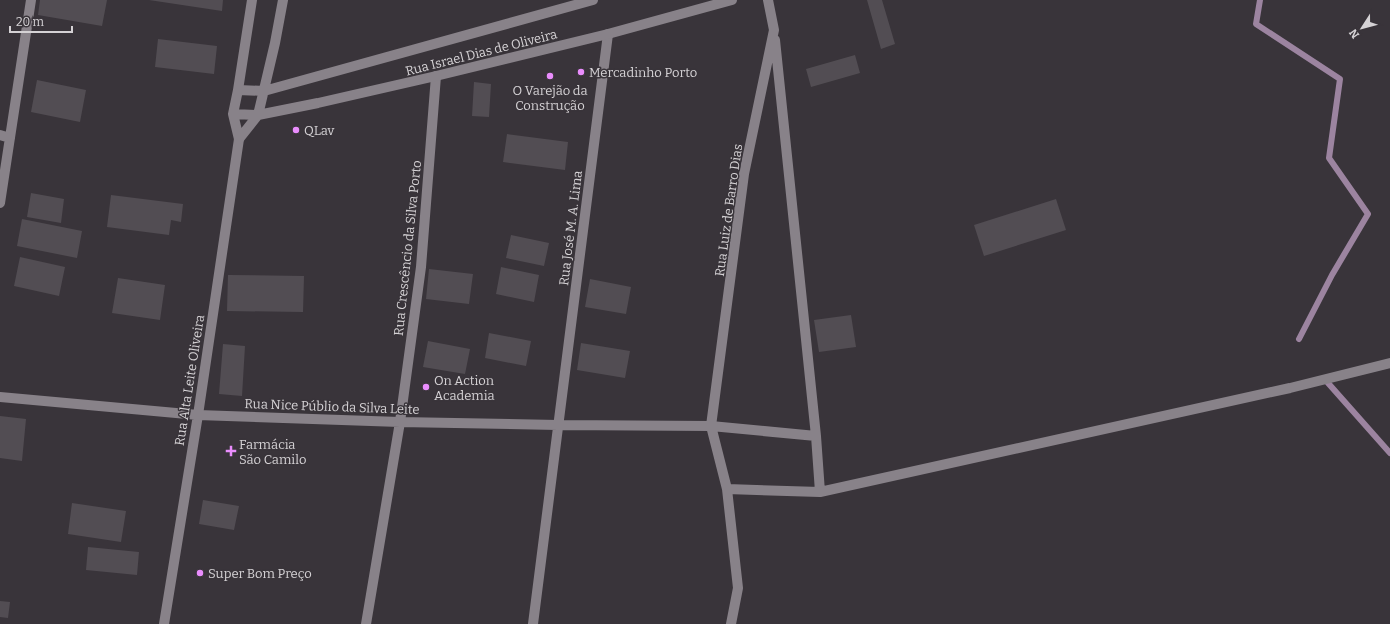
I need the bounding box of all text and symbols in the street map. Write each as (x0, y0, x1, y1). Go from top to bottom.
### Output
scale bar (10, 8, 72, 34)
north arrow (1342, 8, 1382, 48)
text: 20 m (16, 15, 45, 29)
street label: Rua Israel Dias de Oliveira (404, 26, 559, 79)
text: N (1346, 26, 1362, 41)
place label: Mercadinho Porto (589, 65, 697, 80)
marker: Mercadinho Porto (576, 67, 586, 77)
marker: O Varejão da Construção (545, 71, 555, 81)
place label: O Varejão da Construção (512, 83, 588, 113)
place label: QLav (304, 123, 335, 138)
marker: QLav (291, 125, 301, 135)
street label: Rua Luiz de Barro Dias (712, 143, 745, 277)
street label: Rua Crescêncio da Silva Porto (391, 160, 424, 336)
street label: Rua José M. A. Lima (556, 170, 585, 286)
street label: Rua Alta Leite Oliveira (172, 313, 207, 447)
place label: On Action Academia (434, 373, 495, 403)
marker: On Action Academia (421, 382, 431, 392)
street label: Rua Nice Públio da Silva Leite (244, 396, 420, 417)
place label: Farmácia São Camilo (239, 437, 306, 467)
marker: Farmácia São Camilo (226, 446, 236, 456)
place label: Super Bom Preço (208, 566, 312, 581)
marker: Super Bom Preço (195, 568, 205, 578)

